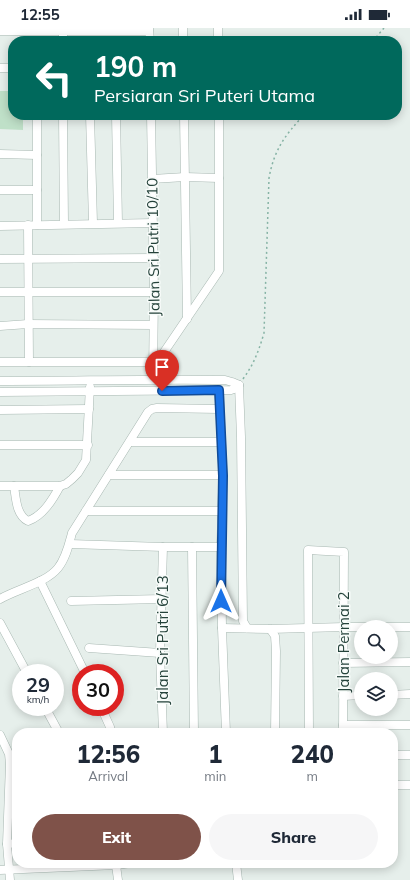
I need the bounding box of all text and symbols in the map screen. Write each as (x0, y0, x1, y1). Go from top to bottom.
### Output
text: 12:55 (20, 5, 60, 24)
text: 190 m (94, 49, 177, 84)
icon: left (28, 52, 80, 104)
text: Persiaran Sri Puteri Utama (94, 84, 315, 107)
street label: Jalan Sri Putri 10/10 (142, 178, 164, 316)
pin (145, 350, 179, 391)
icon: arrive (151, 356, 173, 378)
street label: Jalan Sri Putri 6/13 (153, 575, 172, 705)
position arrow (200, 580, 242, 622)
street label: Jalan Permai 2 (334, 592, 353, 692)
map controls (354, 620, 398, 716)
button: search (354, 620, 398, 664)
speed limit sign: 30 (72, 664, 124, 716)
text: 29 (26, 672, 50, 697)
button: layers (354, 672, 398, 716)
text: km/h (27, 693, 49, 706)
text: 12:56 (76, 739, 140, 769)
text: 1 (208, 739, 223, 769)
text: 240 (291, 739, 334, 769)
text: Arrival (88, 768, 128, 784)
text: min (204, 768, 226, 784)
text: m (306, 768, 318, 784)
button: Exit (32, 814, 201, 860)
button: Share (209, 814, 378, 860)

